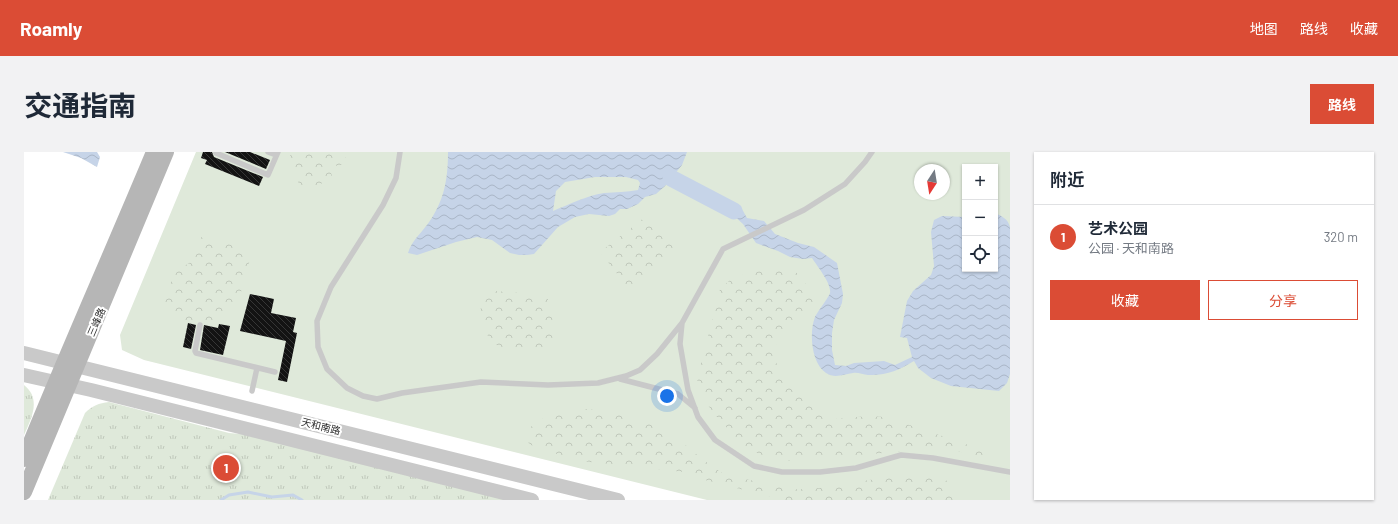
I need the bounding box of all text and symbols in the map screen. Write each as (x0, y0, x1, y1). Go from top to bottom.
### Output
text: Roamly (20, 17, 82, 40)
text: 地图 (1250, 20, 1278, 37)
text: 路线 (1300, 20, 1328, 37)
text: 收藏 (1350, 20, 1378, 37)
button: 路线 (1310, 84, 1374, 124)
text: 交通指南 (24, 88, 136, 122)
north arrow (914, 164, 950, 200)
map controls (962, 164, 998, 272)
button: + (962, 164, 998, 200)
text: 附近 (1050, 169, 1084, 189)
button: − (962, 200, 998, 236)
text: 艺术公园 (1088, 219, 1148, 237)
text: 1 (1061, 229, 1065, 245)
text: 320 m (1324, 229, 1358, 245)
button: locate (962, 236, 998, 272)
text: 公园 · 天和南路 (1088, 240, 1174, 256)
button: 收藏 (1050, 280, 1200, 320)
button: 分享 (1208, 280, 1358, 320)
street label: 三峰路 (85, 306, 107, 338)
your location (657, 386, 677, 406)
street label: 天和南路 (300, 415, 342, 437)
pin: 1 (213, 453, 239, 483)

